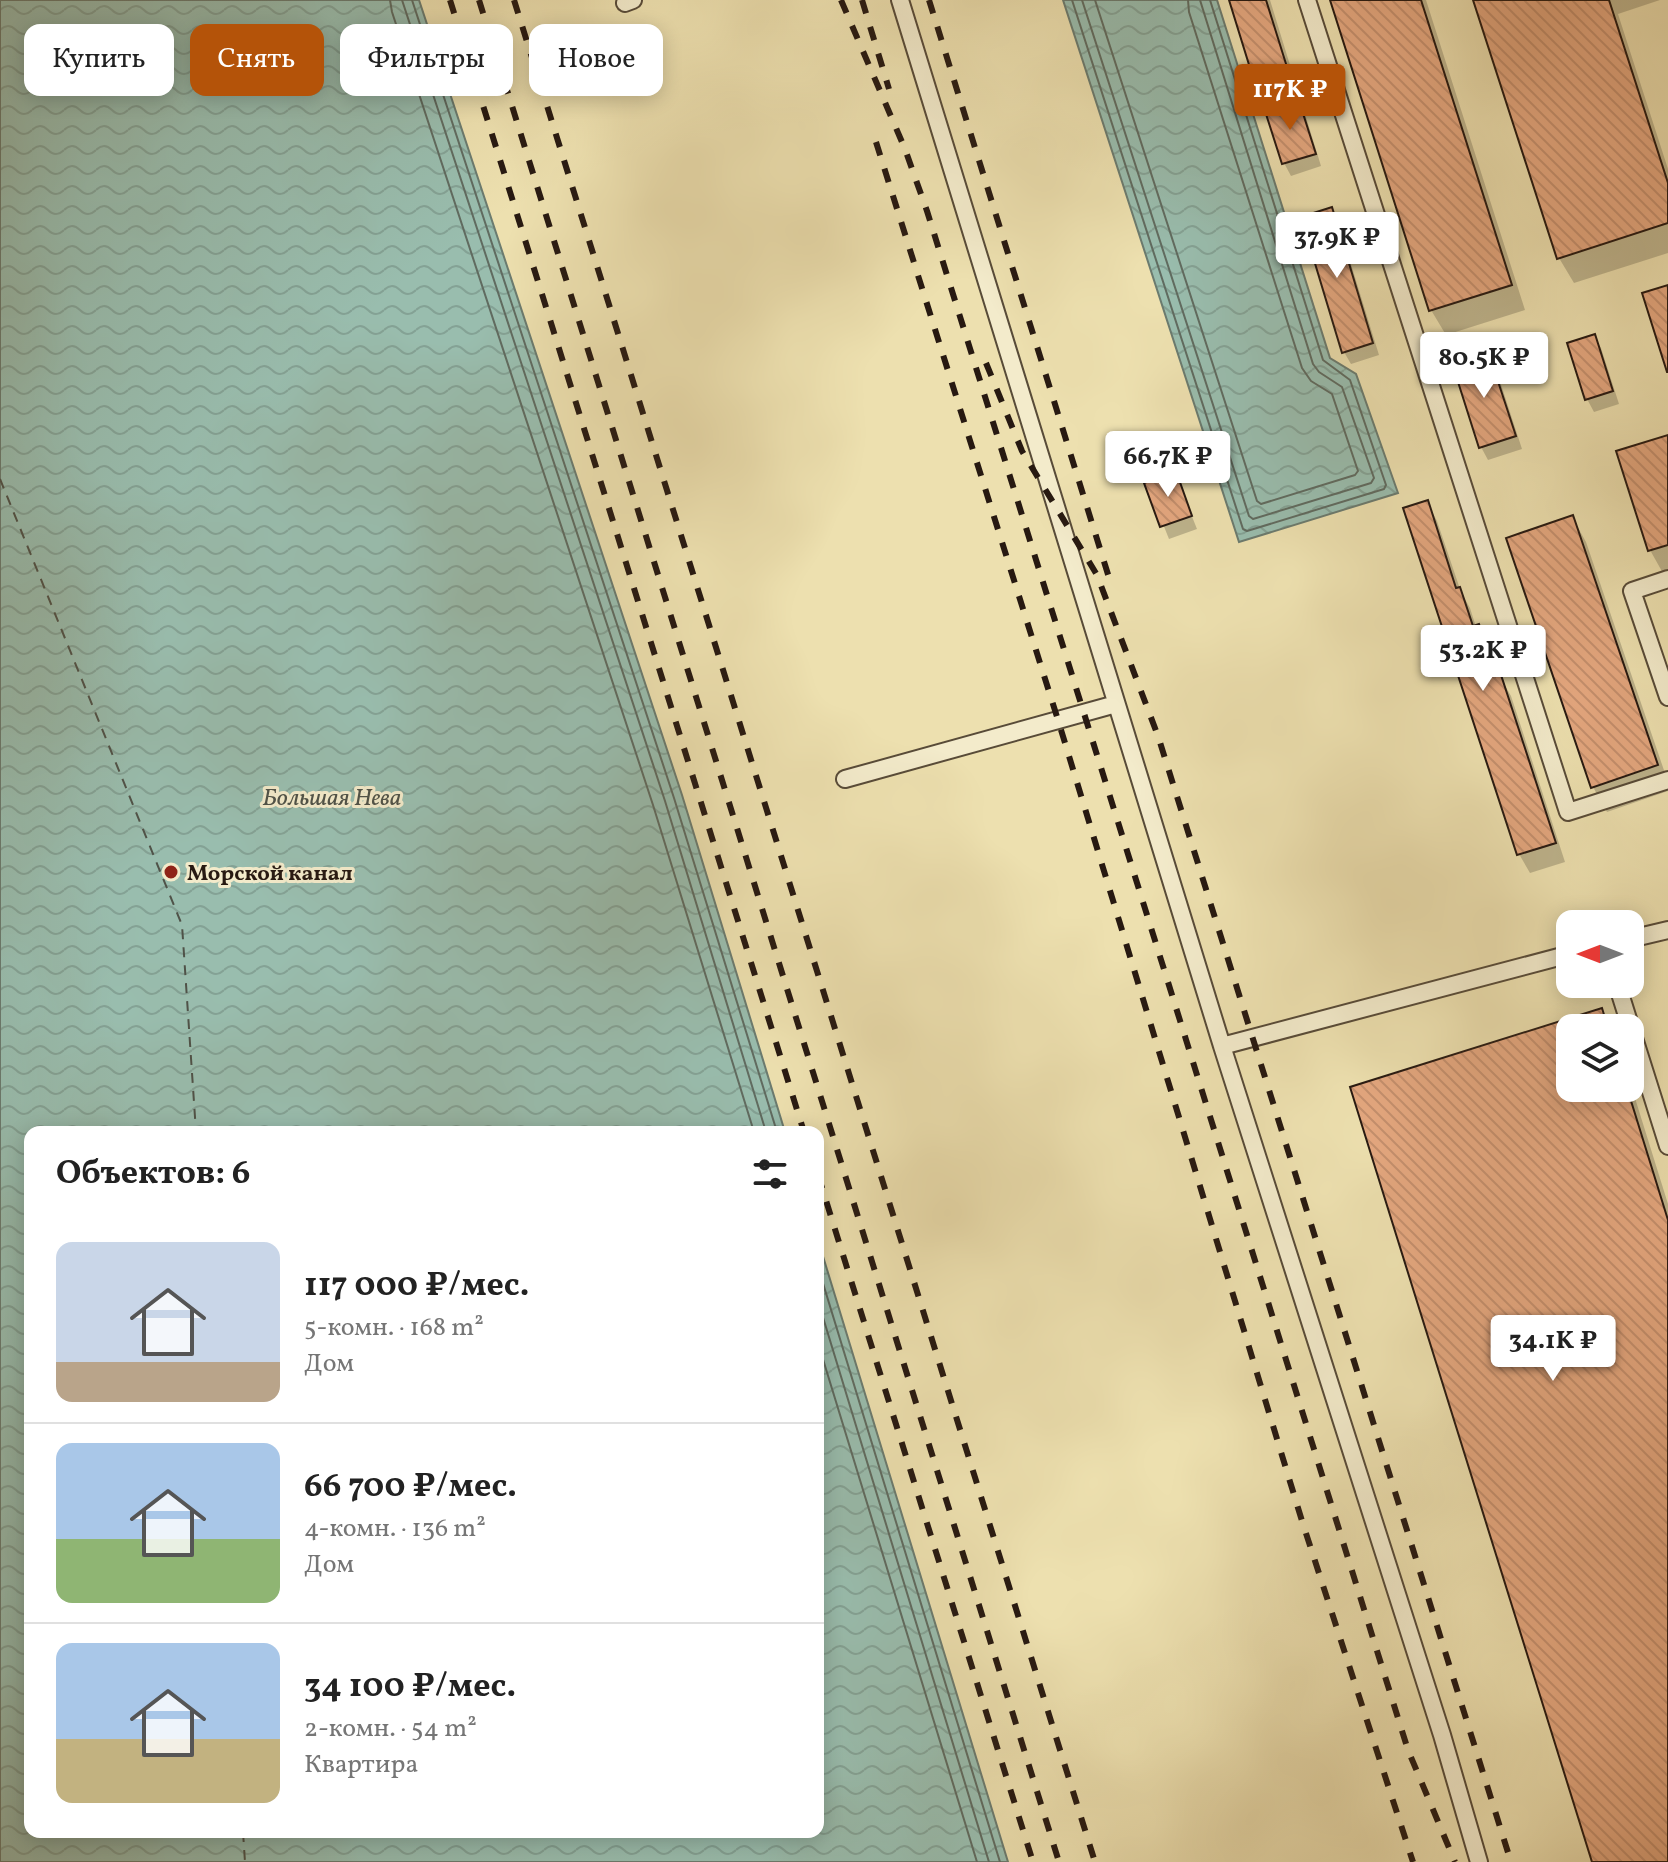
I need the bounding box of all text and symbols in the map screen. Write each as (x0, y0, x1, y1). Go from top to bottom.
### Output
chip: Купить (24, 24, 174, 96)
chip: Снять (190, 24, 324, 96)
chip: Фильтры (340, 24, 513, 96)
chip: Новое (529, 24, 663, 96)
pin: 117K ₽ (1225, 64, 1355, 132)
text: 117K ₽ (1252, 72, 1328, 108)
pin: 37.9K ₽ (1263, 212, 1411, 280)
text: 37.9K ₽ (1294, 220, 1380, 256)
pin: 80.5K ₽ (1410, 332, 1558, 400)
text: 80.5K ₽ (1438, 340, 1530, 376)
pin: 66.7K ₽ (1094, 431, 1242, 499)
text: 66.7K ₽ (1123, 439, 1213, 475)
pin: 53.2K ₽ (1409, 625, 1557, 693)
text: 53.2K ₽ (1439, 633, 1527, 669)
water label: Большая Нева (263, 782, 401, 816)
place label: Морской канал (187, 859, 353, 890)
marker: Морской канал (162, 863, 180, 881)
north arrow (1556, 910, 1644, 998)
map controls (1556, 910, 1644, 1102)
button: layers (1556, 1014, 1644, 1102)
text: Объектов: 6 (56, 1151, 251, 1198)
icon: filters (748, 1152, 792, 1196)
text: 117 000 ₽/мес. (304, 1263, 529, 1310)
icon: home (120, 1274, 216, 1370)
text: 5-комн. · 168 m² (304, 1310, 484, 1346)
pin: 34.1K ₽ (1479, 1315, 1627, 1383)
text: 34.1K ₽ (1509, 1323, 1597, 1359)
text: Дом (304, 1346, 354, 1382)
text: 66 700 ₽/мес. (304, 1464, 517, 1511)
icon: home (120, 1475, 216, 1571)
text: 4-комн. · 136 m² (304, 1511, 486, 1547)
text: Дом (304, 1547, 354, 1583)
text: 34 100 ₽/мес. (304, 1664, 516, 1711)
icon: home (120, 1675, 216, 1771)
text: 2-комн. · 54 m² (304, 1711, 477, 1747)
text: Квартира (304, 1747, 418, 1783)

